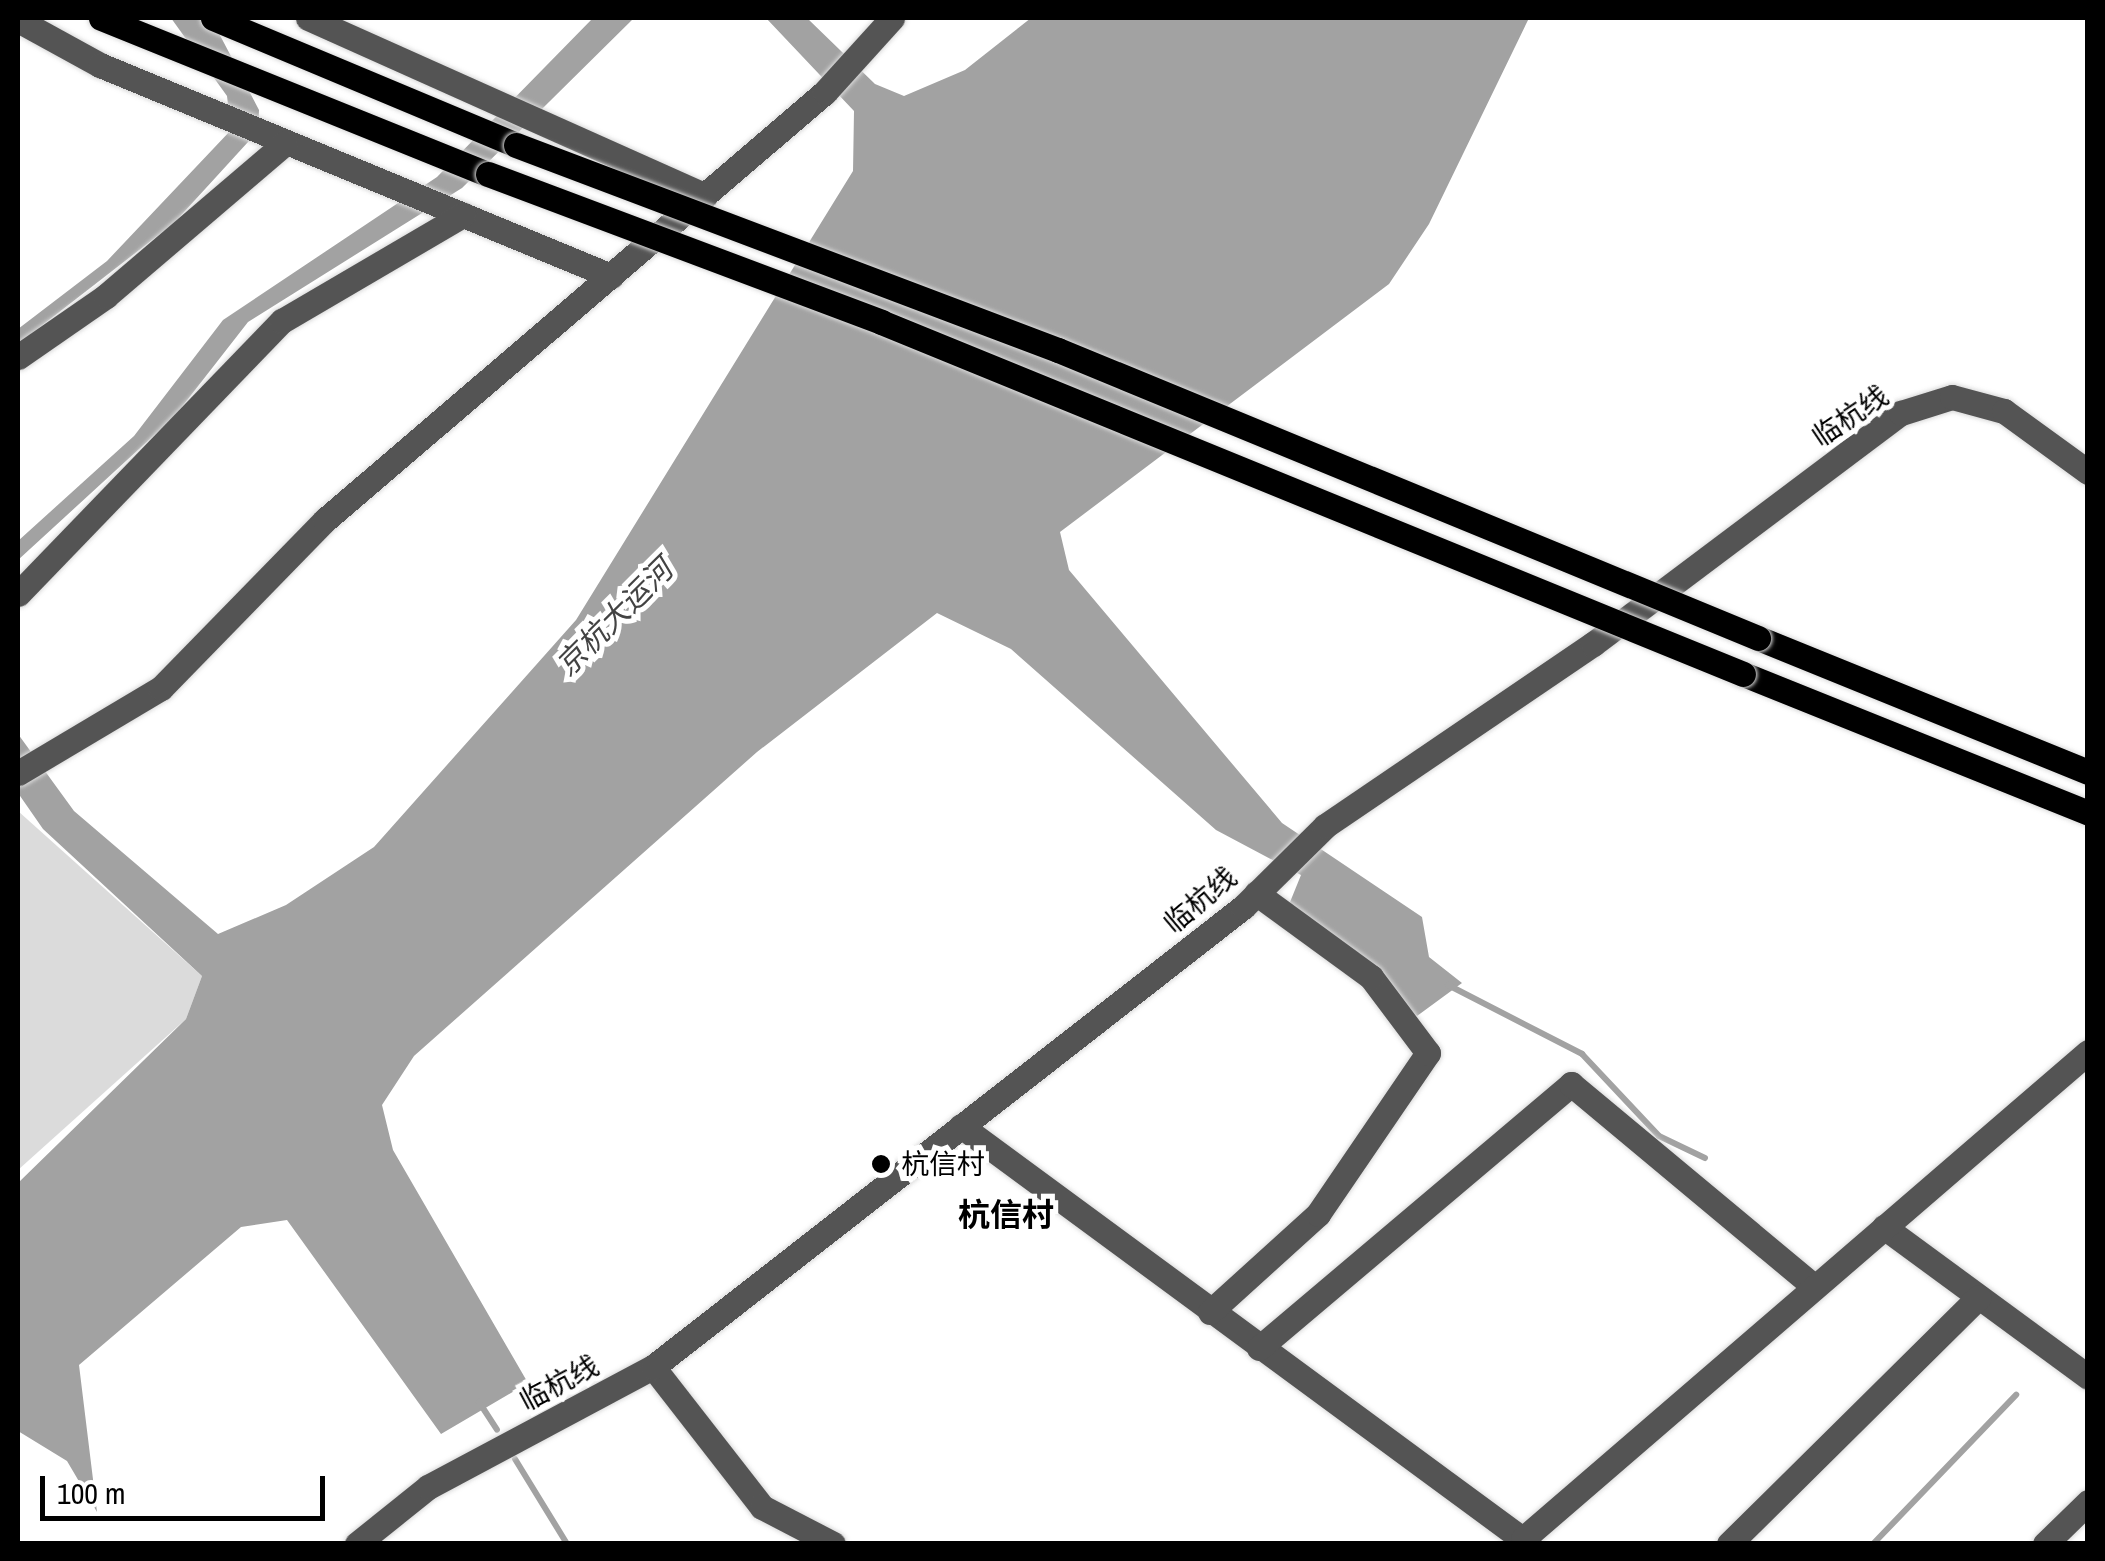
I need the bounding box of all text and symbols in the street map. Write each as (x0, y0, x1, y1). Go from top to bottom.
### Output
street label: 临杭线 (1806, 379, 1894, 453)
water label: 京杭大运河 (548, 551, 680, 683)
street label: 临杭线 (1157, 860, 1243, 940)
place label: 杭信村 (901, 1147, 985, 1181)
marker: 杭信村 (870, 1153, 892, 1175)
district label: 杭信村 (958, 1196, 1054, 1234)
street label: 临杭线 (514, 1348, 604, 1418)
scale bar (45, 1456, 330, 1518)
text: 100 m (57, 1473, 125, 1513)

